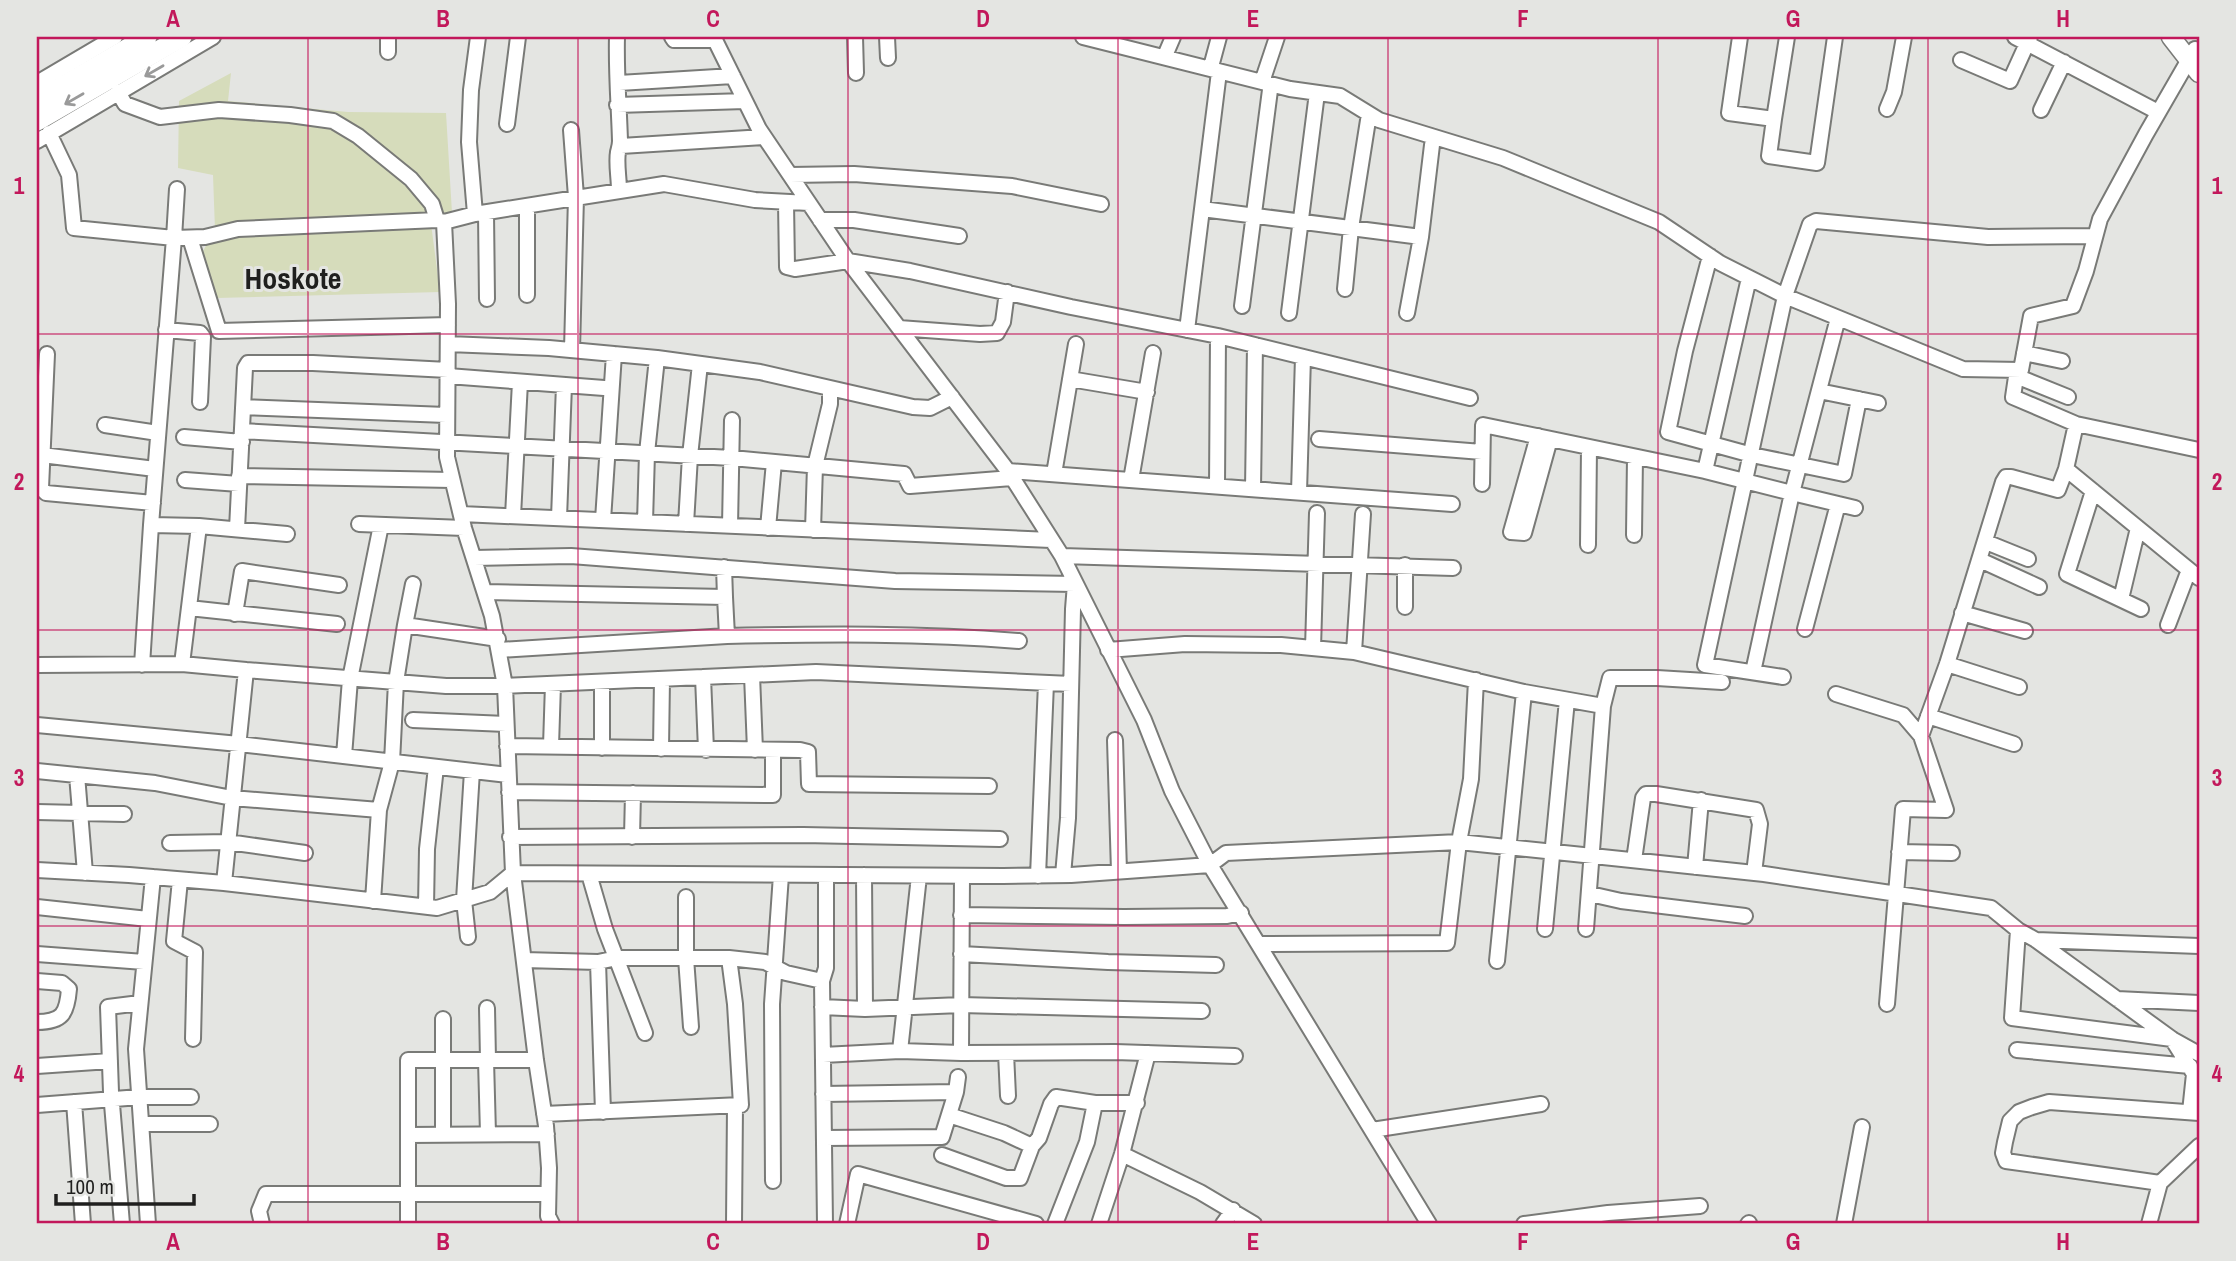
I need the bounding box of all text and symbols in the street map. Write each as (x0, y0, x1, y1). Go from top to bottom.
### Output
text: A (166, 3, 180, 34)
text: B (436, 3, 450, 34)
text: C (706, 3, 720, 34)
text: D (976, 3, 990, 34)
text: E (1247, 3, 1259, 34)
text: F (1517, 3, 1529, 34)
text: G (1786, 3, 1800, 34)
text: H (2056, 3, 2070, 34)
one-way arrow (144, 64, 164, 78)
one-way arrow (64, 92, 84, 106)
text: 1 (14, 170, 25, 201)
text: 1 (2212, 170, 2223, 201)
district label: Hoskote (244, 258, 342, 298)
text: 2 (14, 466, 24, 497)
text: 2 (2212, 466, 2222, 497)
text: 3 (14, 762, 24, 793)
text: 3 (2212, 762, 2222, 793)
text: 4 (14, 1058, 25, 1089)
text: 4 (2212, 1058, 2223, 1089)
scale bar (56, 1163, 194, 1207)
text: 100 m (66, 1172, 114, 1201)
text: A (166, 1226, 180, 1257)
text: B (436, 1226, 450, 1257)
text: C (706, 1226, 720, 1257)
text: D (976, 1226, 990, 1257)
text: E (1247, 1226, 1259, 1257)
text: F (1517, 1226, 1529, 1257)
text: G (1786, 1226, 1800, 1257)
text: H (2056, 1226, 2070, 1257)

